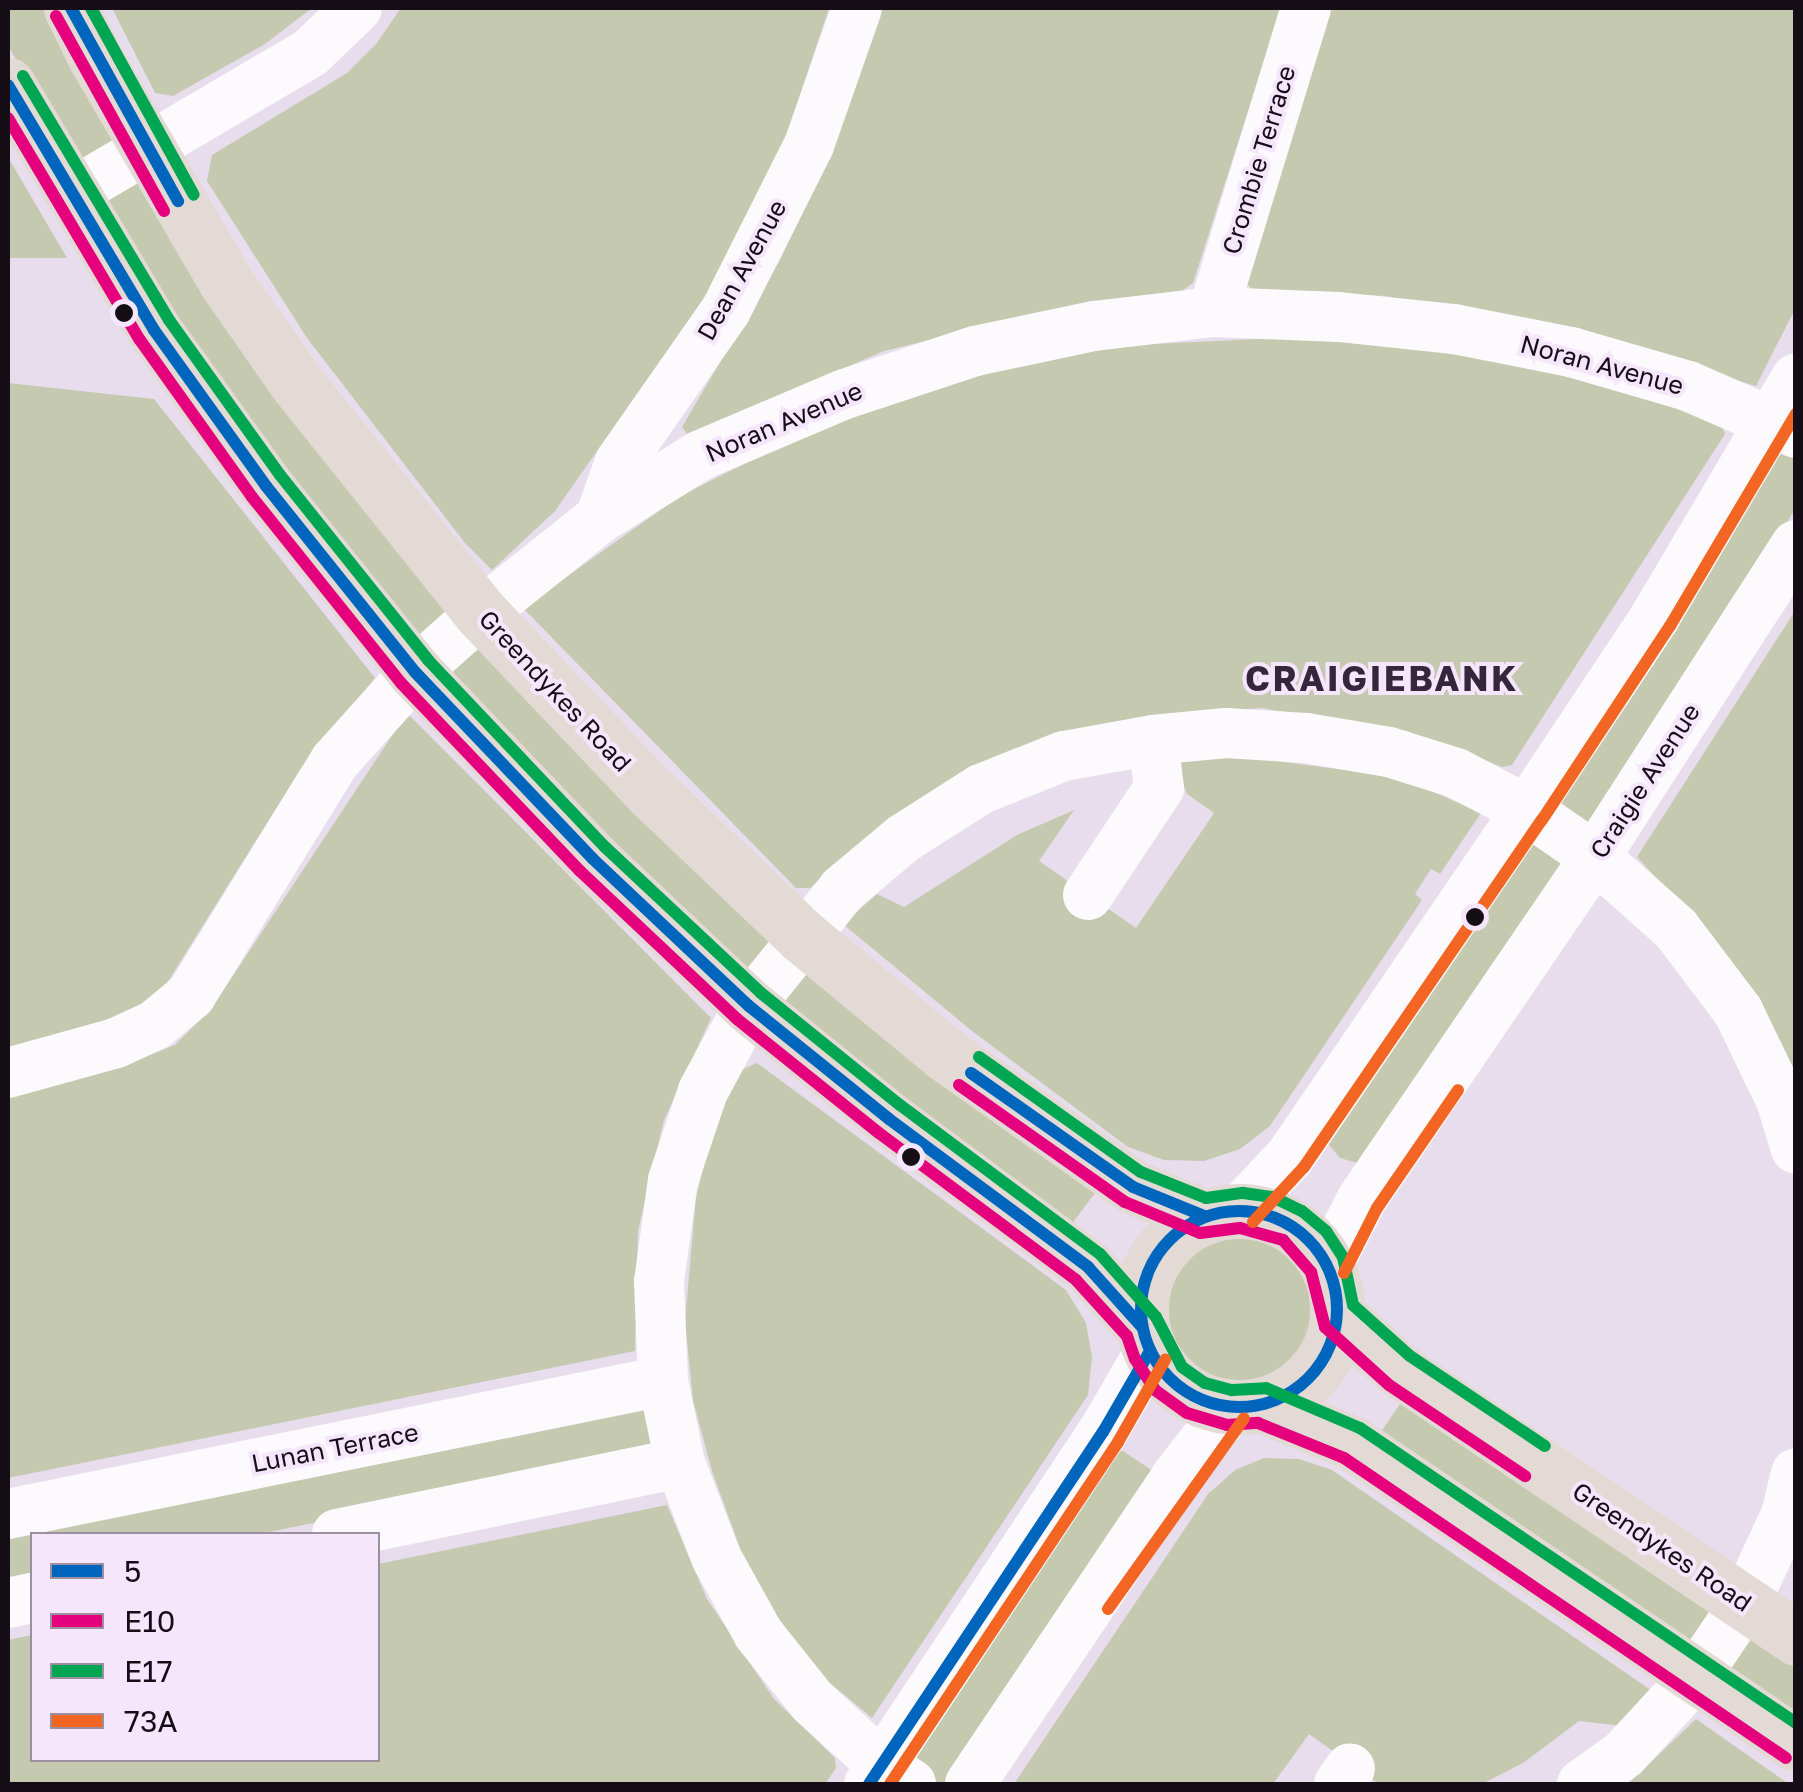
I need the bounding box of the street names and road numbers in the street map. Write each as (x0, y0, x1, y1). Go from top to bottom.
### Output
street label: Crombie Terrace (1216, 62, 1302, 258)
street label: Dean Avenue (691, 195, 793, 345)
street label: Noran Avenue (1517, 329, 1687, 401)
street label: Noran Avenue (701, 375, 867, 469)
street label: Greendykes Road (473, 604, 637, 778)
street label: Craigie Avenue (1584, 698, 1706, 864)
street label: Lunan Terrace (249, 1417, 421, 1479)
street label: Greendykes Road (1567, 1476, 1757, 1618)

